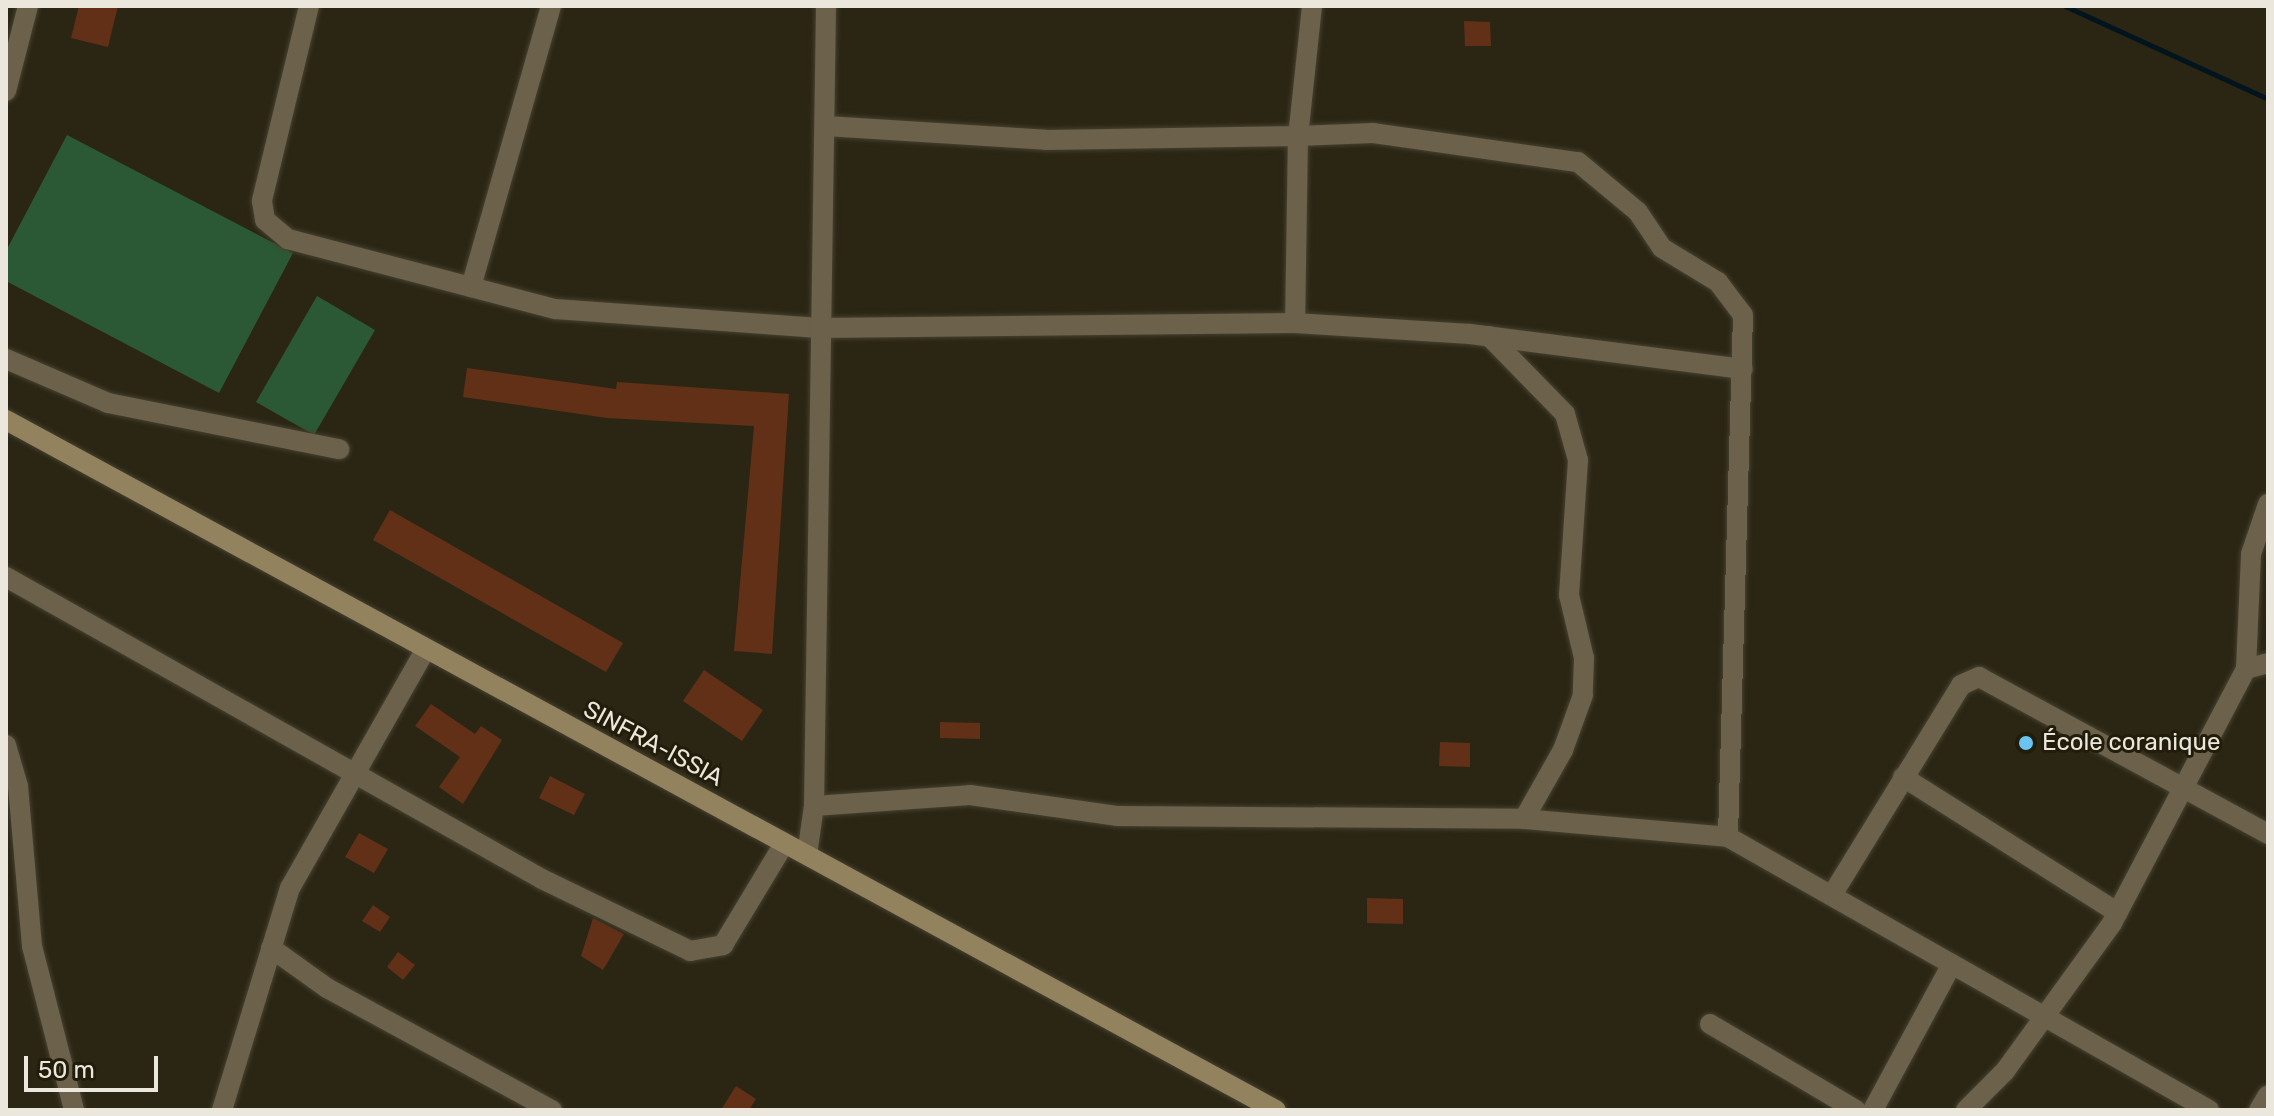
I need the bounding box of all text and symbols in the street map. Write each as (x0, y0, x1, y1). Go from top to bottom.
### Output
street label: SINFRA-ISSIA (578, 695, 728, 793)
place label: École coranique (2042, 729, 2220, 757)
marker: École coranique (2017, 734, 2035, 752)
scale bar (28, 1040, 162, 1090)
text: 50 m (38, 1056, 95, 1084)

